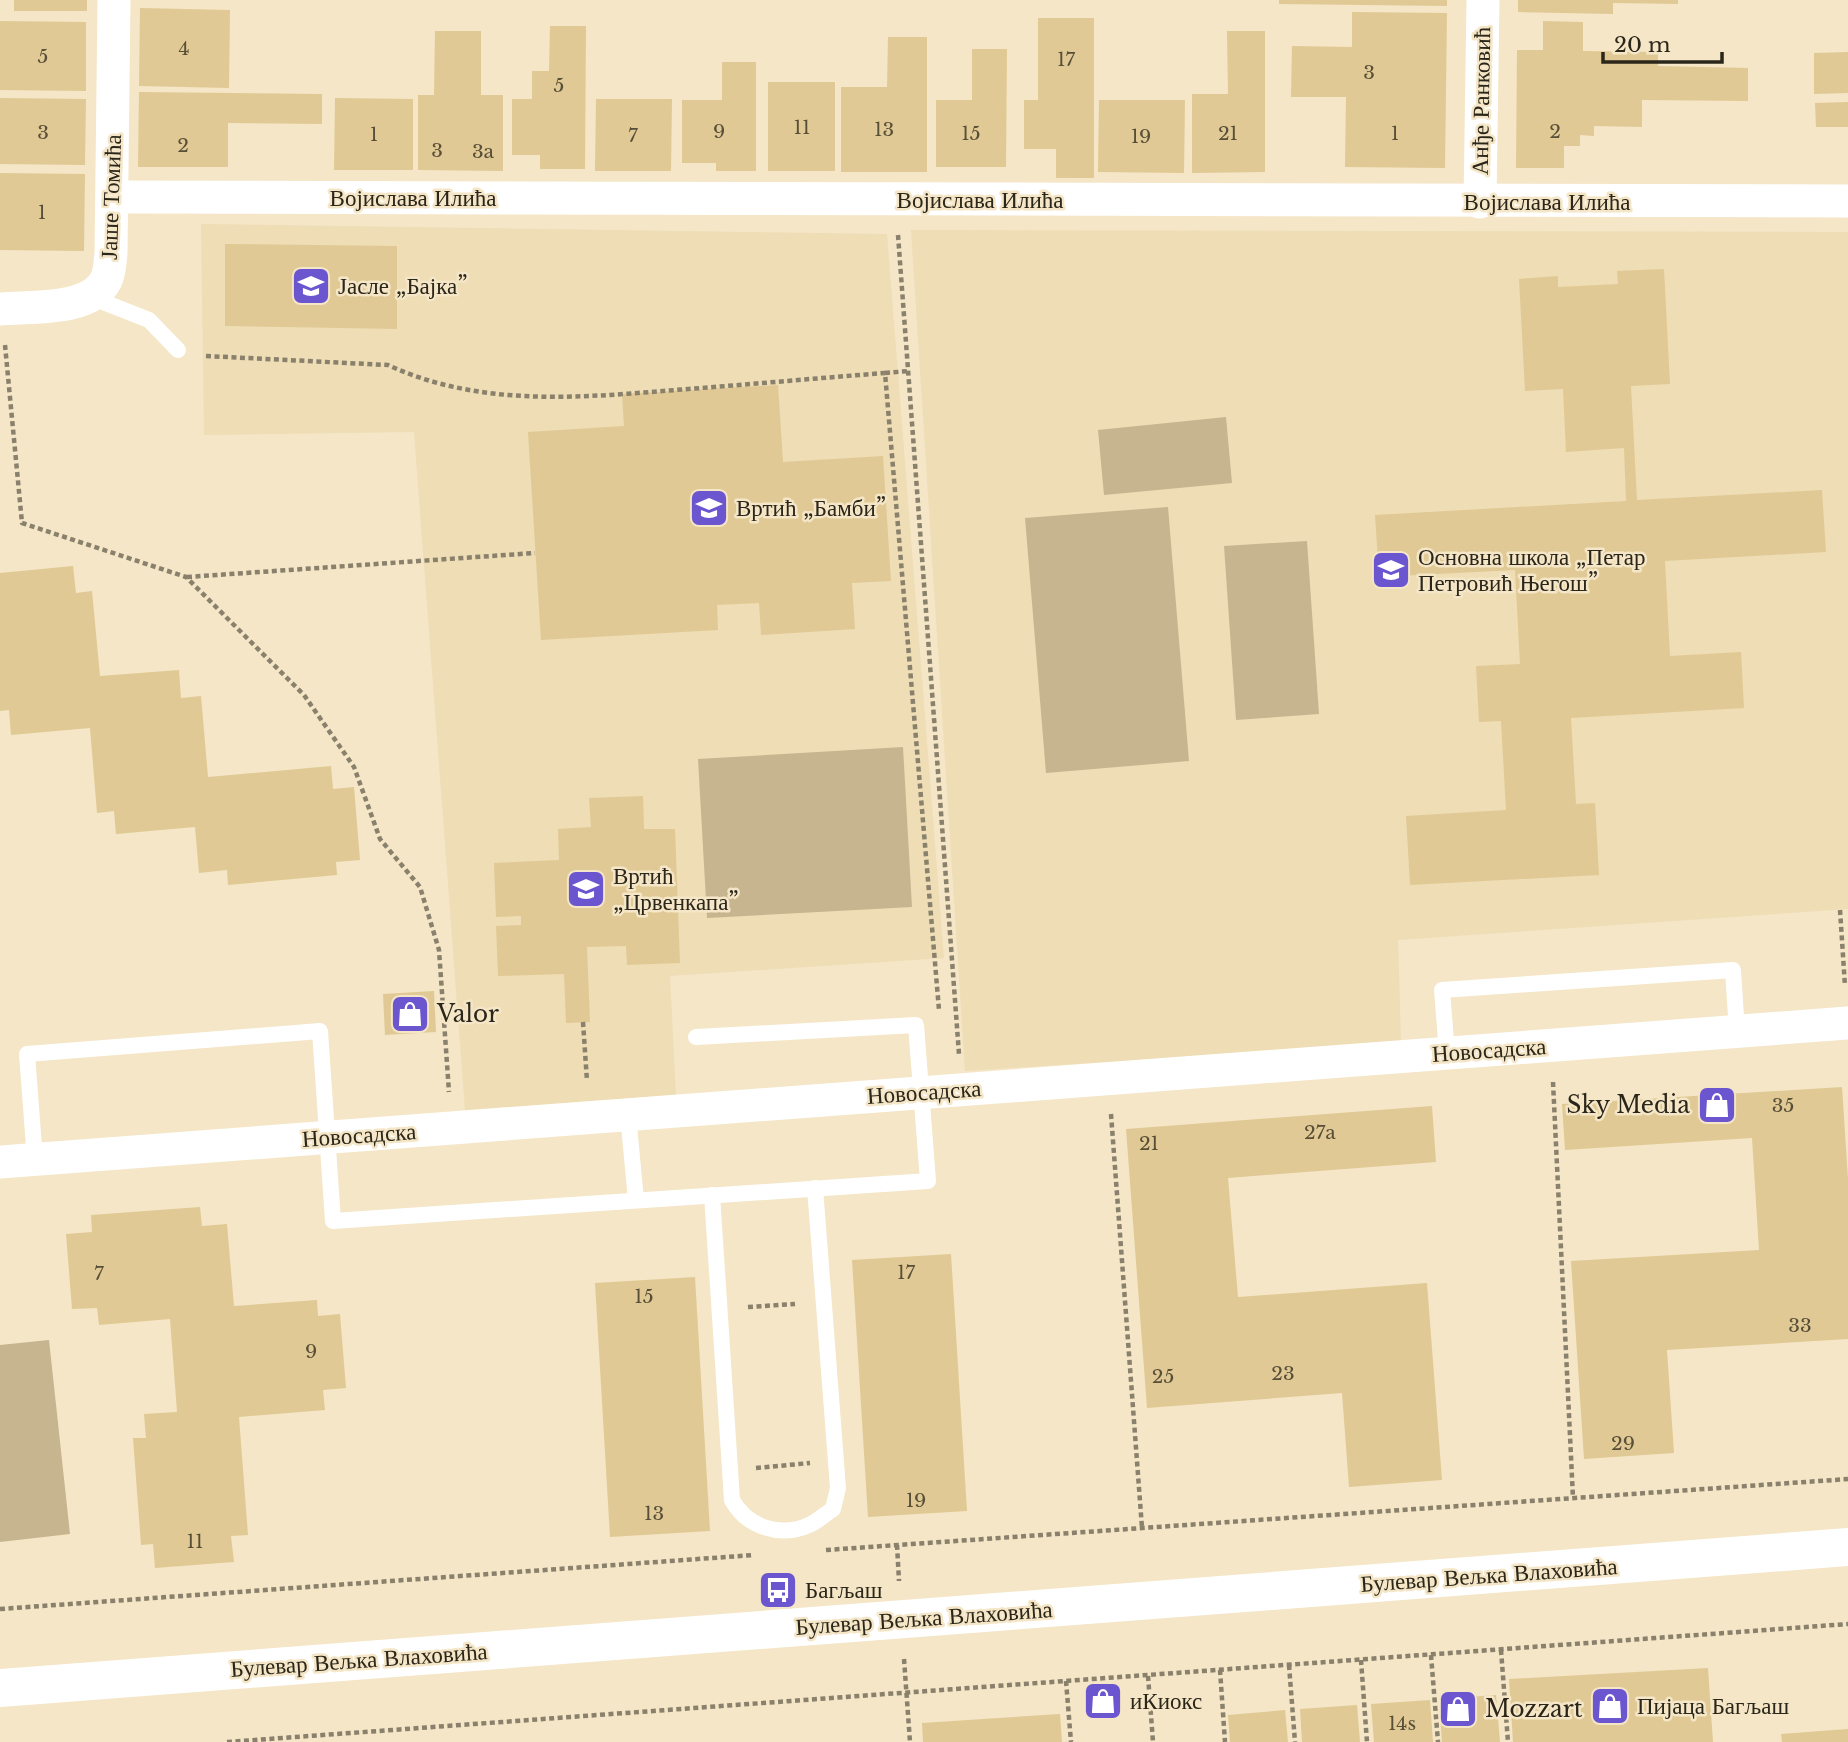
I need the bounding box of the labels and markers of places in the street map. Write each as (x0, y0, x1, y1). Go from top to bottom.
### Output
school or university icon: Јасле „Бајка” (290, 265, 332, 307)
place label: Јасле „Бајка” (338, 272, 468, 300)
school or university icon: Вртић „Бамби” (688, 487, 730, 529)
place label: Вртић „Бамби” (736, 494, 886, 522)
place label: Основна школа „Петар Петровић Његош” (1418, 543, 1645, 597)
school or university icon: Основна школа „Петар Петровић Његош” (1370, 549, 1412, 591)
place label: Вртић „Црвенкапа” (613, 862, 739, 916)
school or university icon: Вртић „Црвенкапа” (565, 868, 607, 910)
shop icon: Valor (389, 993, 431, 1035)
place label: Valor (436, 1000, 499, 1028)
shop icon: Sky Media (1696, 1084, 1738, 1126)
place label: Sky Media (1567, 1091, 1690, 1119)
bus stop icon: Багљаш (757, 1569, 799, 1611)
place label: Багљаш (805, 1576, 883, 1604)
shop icon: иКиокс (1082, 1680, 1124, 1722)
shop icon: Пијаца Багљаш (1589, 1685, 1631, 1727)
place label: иКиокс (1130, 1687, 1202, 1715)
shop icon: Mozzart (1437, 1688, 1479, 1730)
place label: Пијаца Багљаш (1637, 1692, 1789, 1720)
place label: Mozzart (1485, 1695, 1583, 1723)

